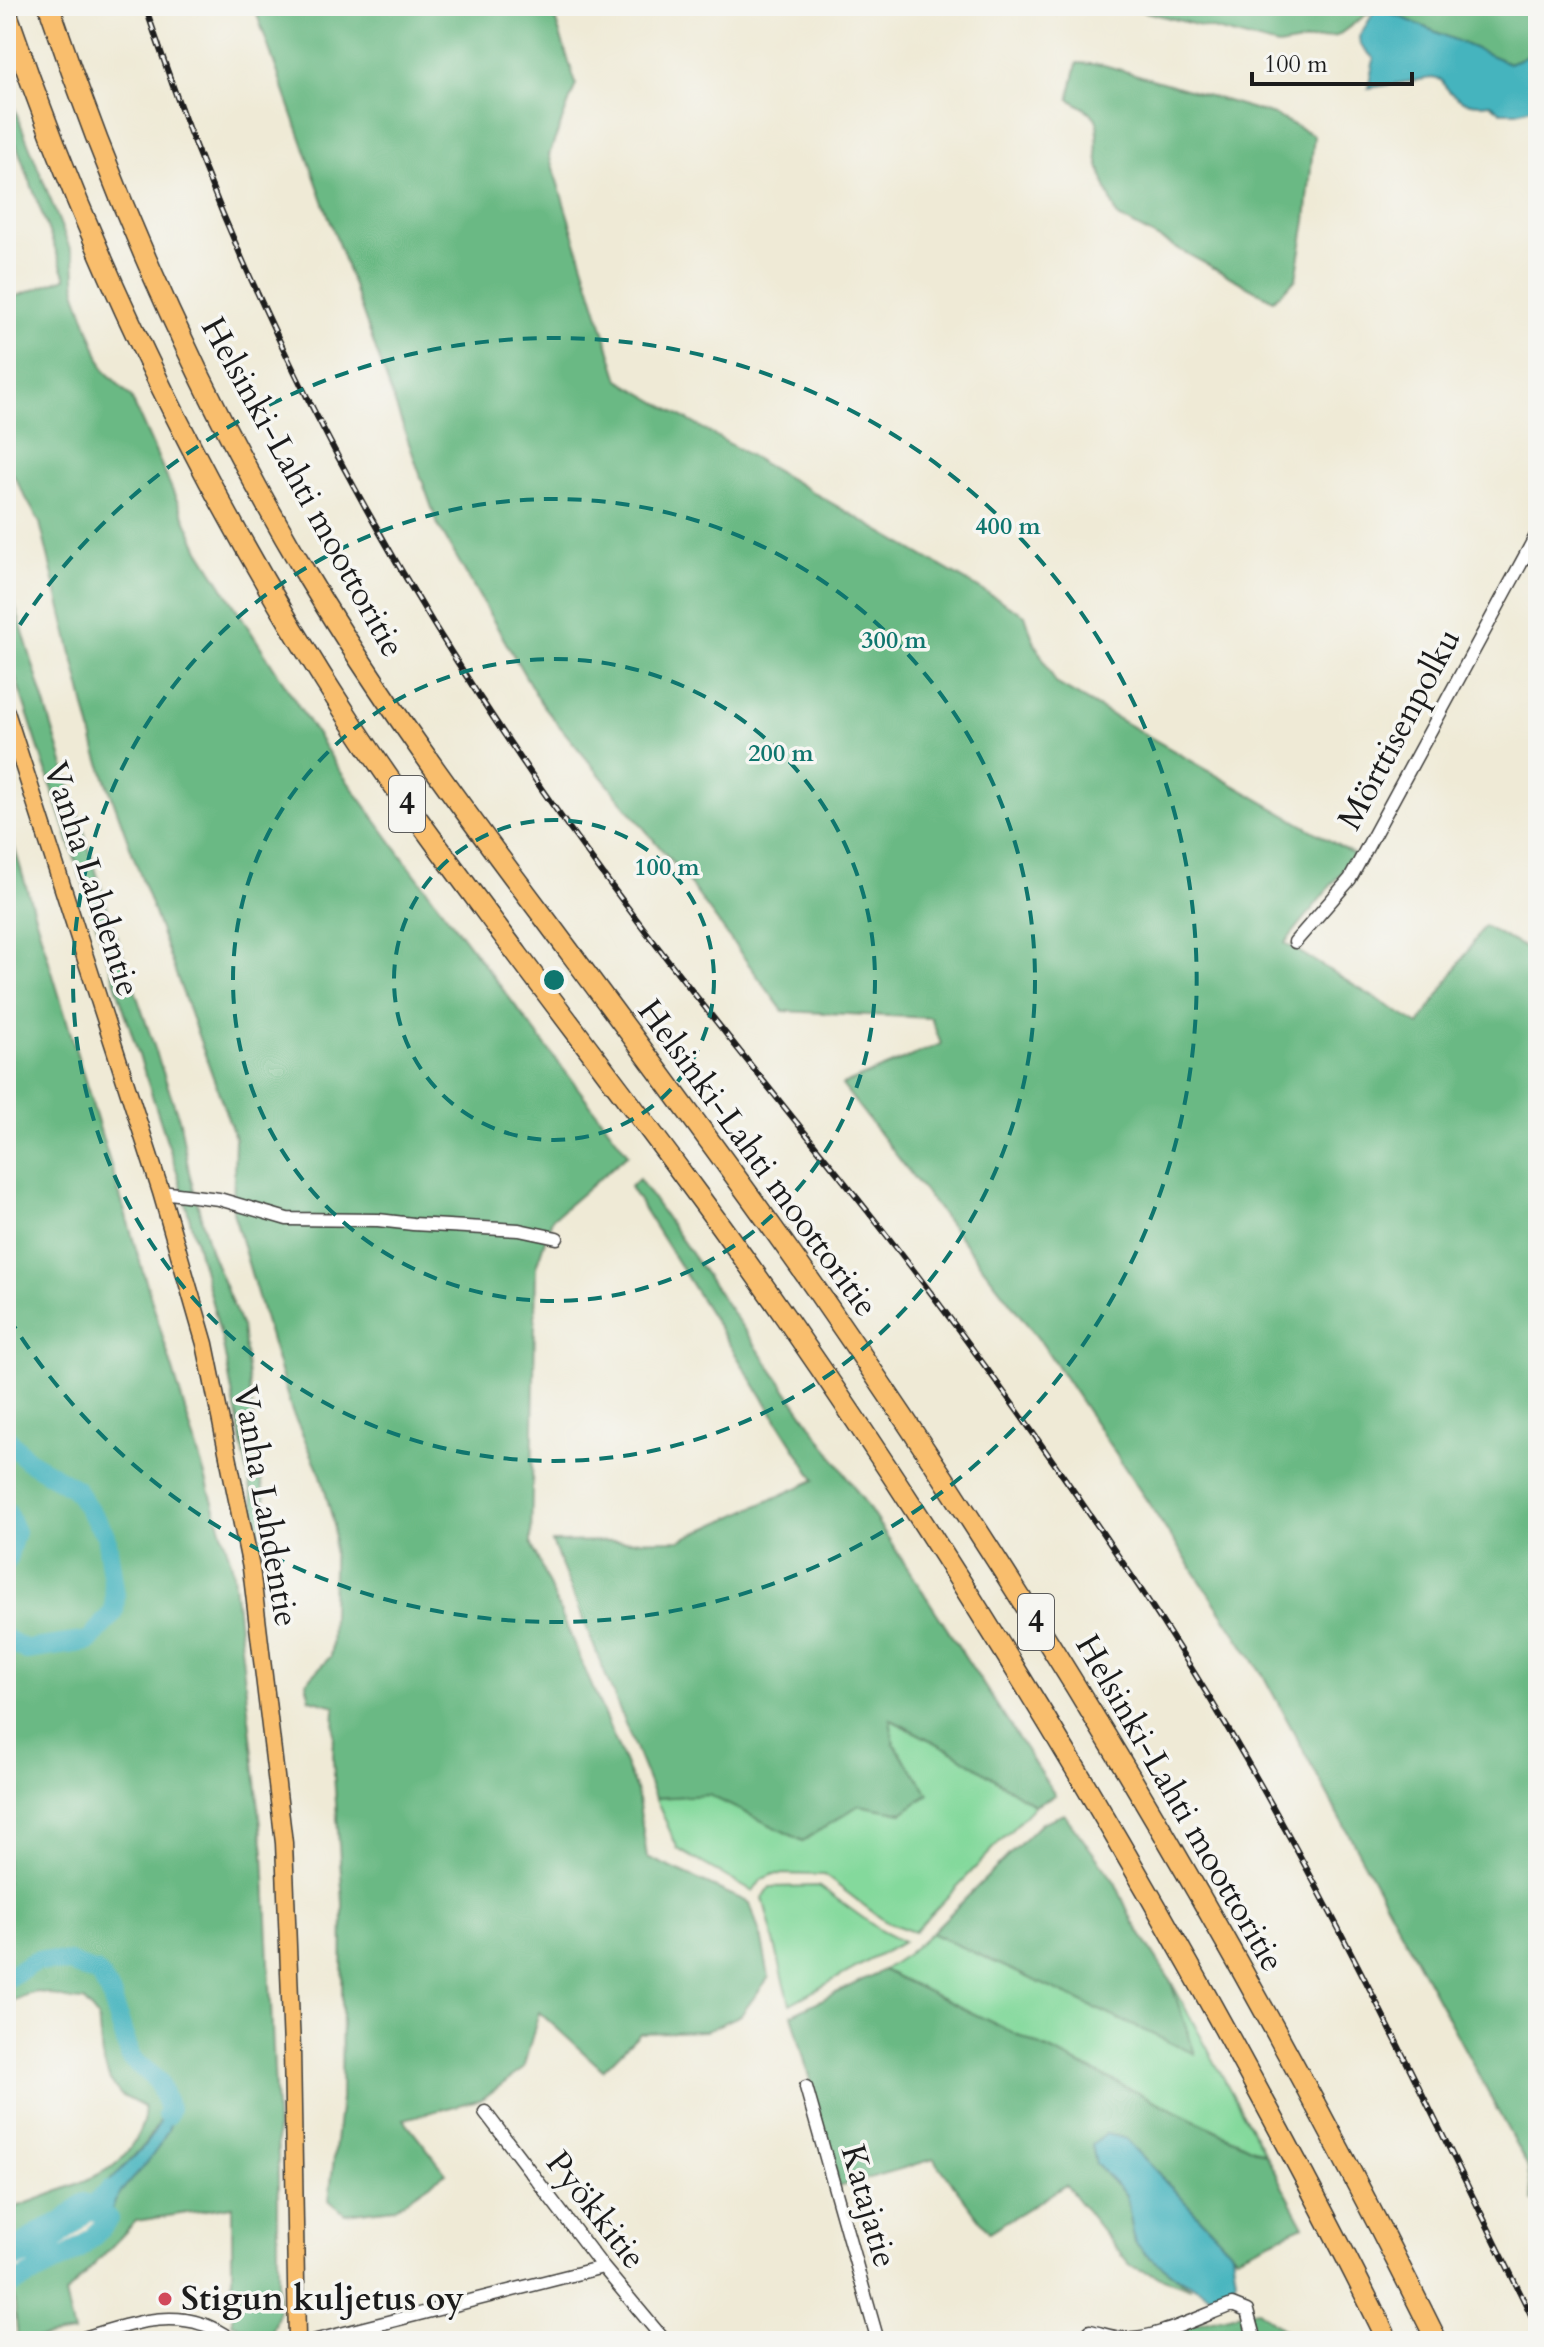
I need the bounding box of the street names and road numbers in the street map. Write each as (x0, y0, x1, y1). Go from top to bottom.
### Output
street label: Helsinki-Lahti moottoritie (190, 309, 416, 665)
street label: Mörttisenpolku (1327, 620, 1471, 838)
street label: Vanha Lahdentie (32, 756, 152, 1002)
road number: 4 (389, 776, 425, 832)
street label: Helsinki-Lahti moottoritie (627, 990, 889, 1326)
street label: Vanha Lahdentie (222, 1382, 310, 1630)
road number: 4 (1018, 1594, 1054, 1650)
street label: Helsinki-Lahti moottoritie (1065, 1626, 1295, 1980)
street label: Katajatie (830, 2139, 908, 2273)
street label: Pyökkitie (535, 2141, 657, 2279)

